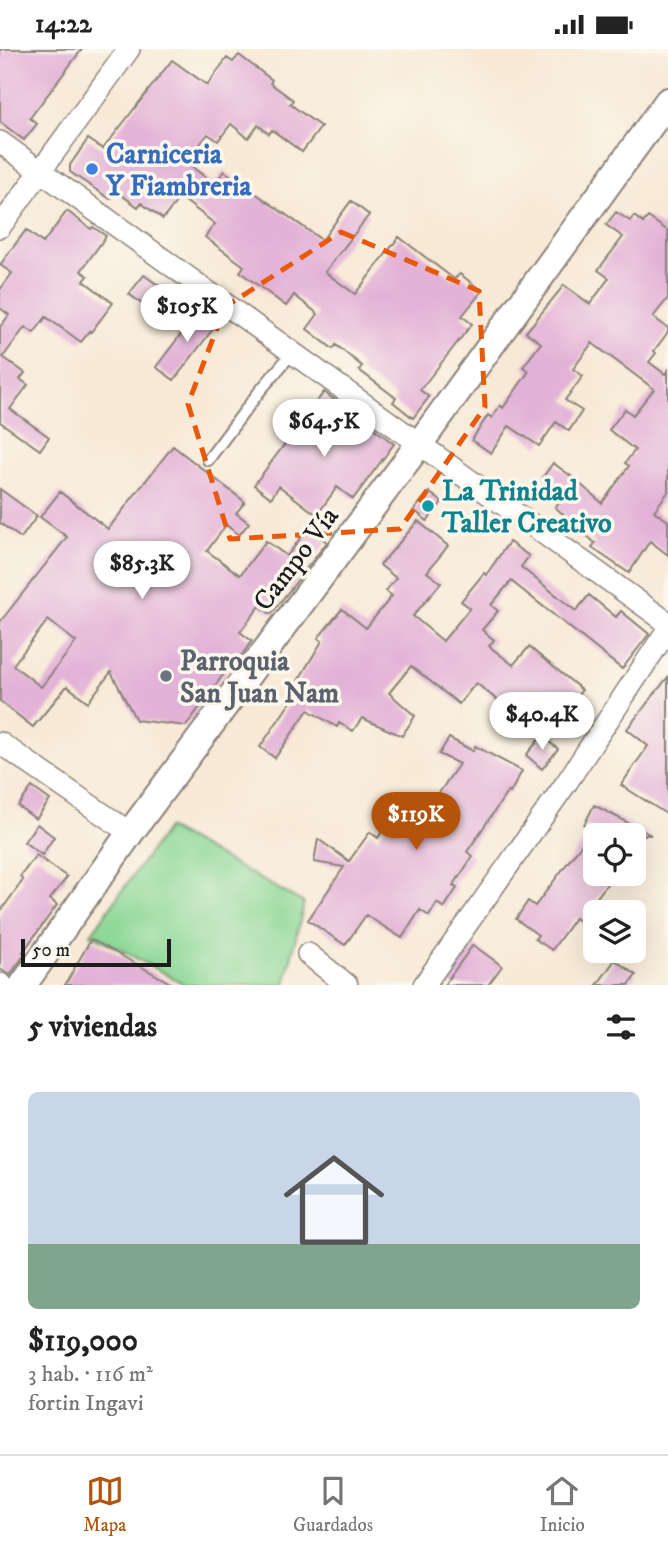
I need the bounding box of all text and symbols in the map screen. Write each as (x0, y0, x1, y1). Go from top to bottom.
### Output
text: 14:22 (35, 8, 92, 41)
place label: Carniceria Y Fiambreria (105, 137, 253, 204)
marker: Carniceria Y Fiambreria (84, 161, 100, 177)
pin: $105K (138, 285, 236, 344)
text: $105K (157, 292, 217, 321)
pin: $64.5K (267, 399, 381, 459)
text: $64.5K (288, 407, 360, 436)
place label: La Trinidad Taller Creativo (441, 474, 612, 541)
marker: La Trinidad Taller Creativo (420, 498, 436, 514)
street label: Campo Vía (246, 500, 347, 618)
pin: $85.3K (85, 541, 199, 601)
text: $85.3K (110, 549, 174, 578)
place label: Parroquia San Juan Nam (180, 644, 339, 711)
marker: Parroquia San Juan Nam (158, 668, 174, 684)
pin: $40.4K (485, 693, 599, 752)
text: $40.4K (505, 700, 579, 729)
pin: $119K (367, 793, 465, 852)
text: $119K (387, 800, 445, 829)
map controls (583, 823, 646, 963)
button: locate (583, 823, 646, 886)
button: layers (583, 900, 646, 963)
scale bar (21, 936, 172, 968)
text: 50 m (32, 939, 70, 962)
icon: filters (602, 1008, 640, 1046)
text: 5 viviendas (28, 1009, 157, 1046)
icon: home (271, 1137, 397, 1263)
text: $119,000 (28, 1323, 138, 1360)
text: 3 hab. · 116 m² (28, 1360, 153, 1389)
text: fortin Ingavi (28, 1389, 144, 1418)
tab: Mapa (83, 1472, 126, 1537)
tab: Guardados (293, 1472, 373, 1537)
tab: Inicio (540, 1472, 585, 1537)

